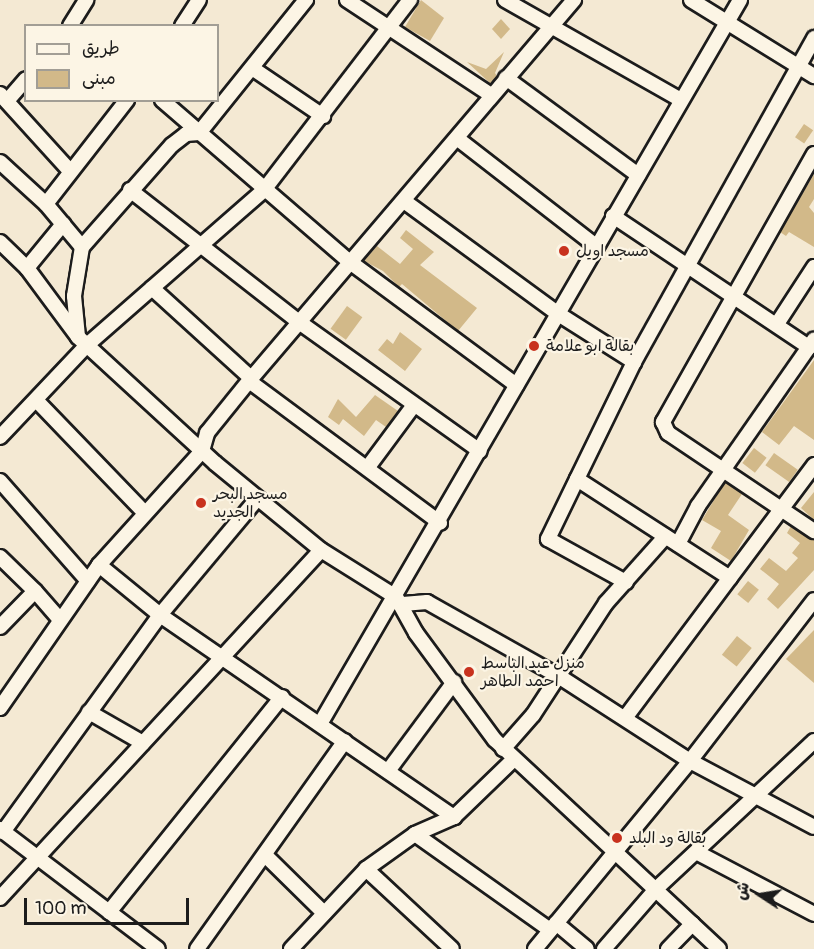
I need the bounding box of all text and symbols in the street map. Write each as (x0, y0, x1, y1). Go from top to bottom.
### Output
legend (24, 24, 219, 102)
text: طريق (82, 37, 120, 60)
text: مبنى (82, 67, 116, 90)
place label: مسجد اويل (576, 241, 649, 261)
marker: مسجد اويل (557, 244, 571, 258)
place label: بقالة ابو علامة (546, 336, 634, 356)
marker: بقالة ابو علامة (527, 339, 541, 353)
place label: مسجد البحر الجديد (213, 484, 287, 522)
marker: مسجد البحر الجديد (194, 496, 208, 510)
place label: منزل عبد الباسط احمد الطاهر (481, 653, 585, 691)
marker: منزل عبد الباسط احمد الطاهر (462, 665, 476, 679)
place label: بقالة ود البلد (629, 828, 706, 848)
marker: بقالة ود البلد (610, 831, 624, 845)
north arrow (730, 865, 790, 925)
text: ش (731, 881, 754, 902)
scale bar (27, 886, 192, 924)
text: 100 m (35, 897, 87, 920)

